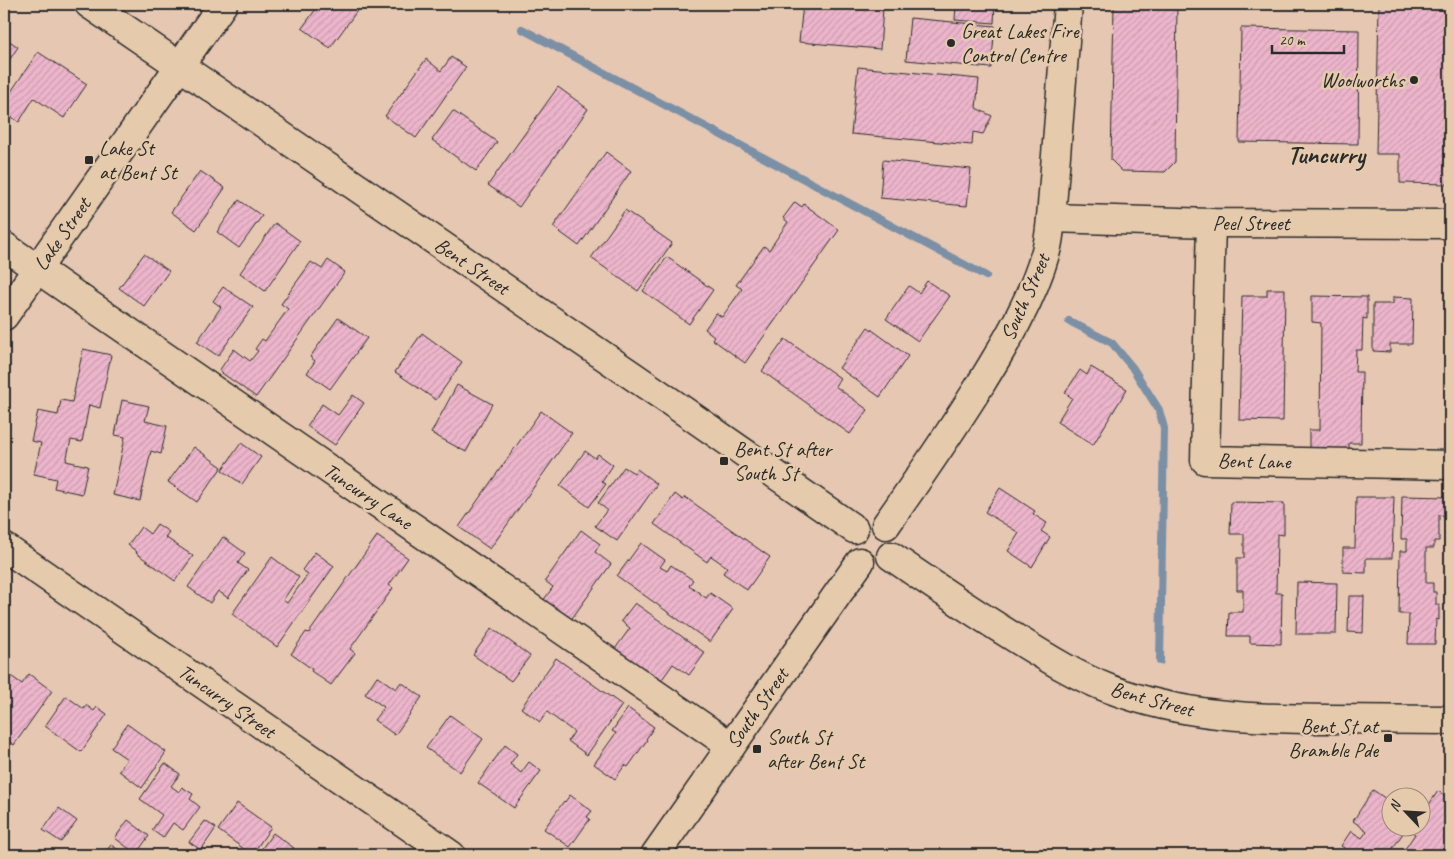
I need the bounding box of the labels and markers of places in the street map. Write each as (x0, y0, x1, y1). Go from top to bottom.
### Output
place label: Great Lakes Fire Control Centre (961, 18, 1080, 68)
marker: Great Lakes Fire Control Centre (945, 37, 957, 49)
place label: Woolworths (1321, 67, 1406, 93)
marker: Woolworths (1408, 74, 1420, 86)
place label: Lake St at Bent St (99, 135, 179, 185)
marker: Lake St at Bent St (83, 154, 95, 166)
place label: Bent St after South St (734, 436, 834, 486)
marker: Bent St after South St (718, 455, 730, 467)
place label: Bent St at Bramble Pde (1289, 713, 1380, 763)
place label: South St after Bent St (767, 724, 866, 774)
marker: Bent St at Bramble Pde (1382, 732, 1394, 744)
marker: South St after Bent St (751, 743, 763, 755)

